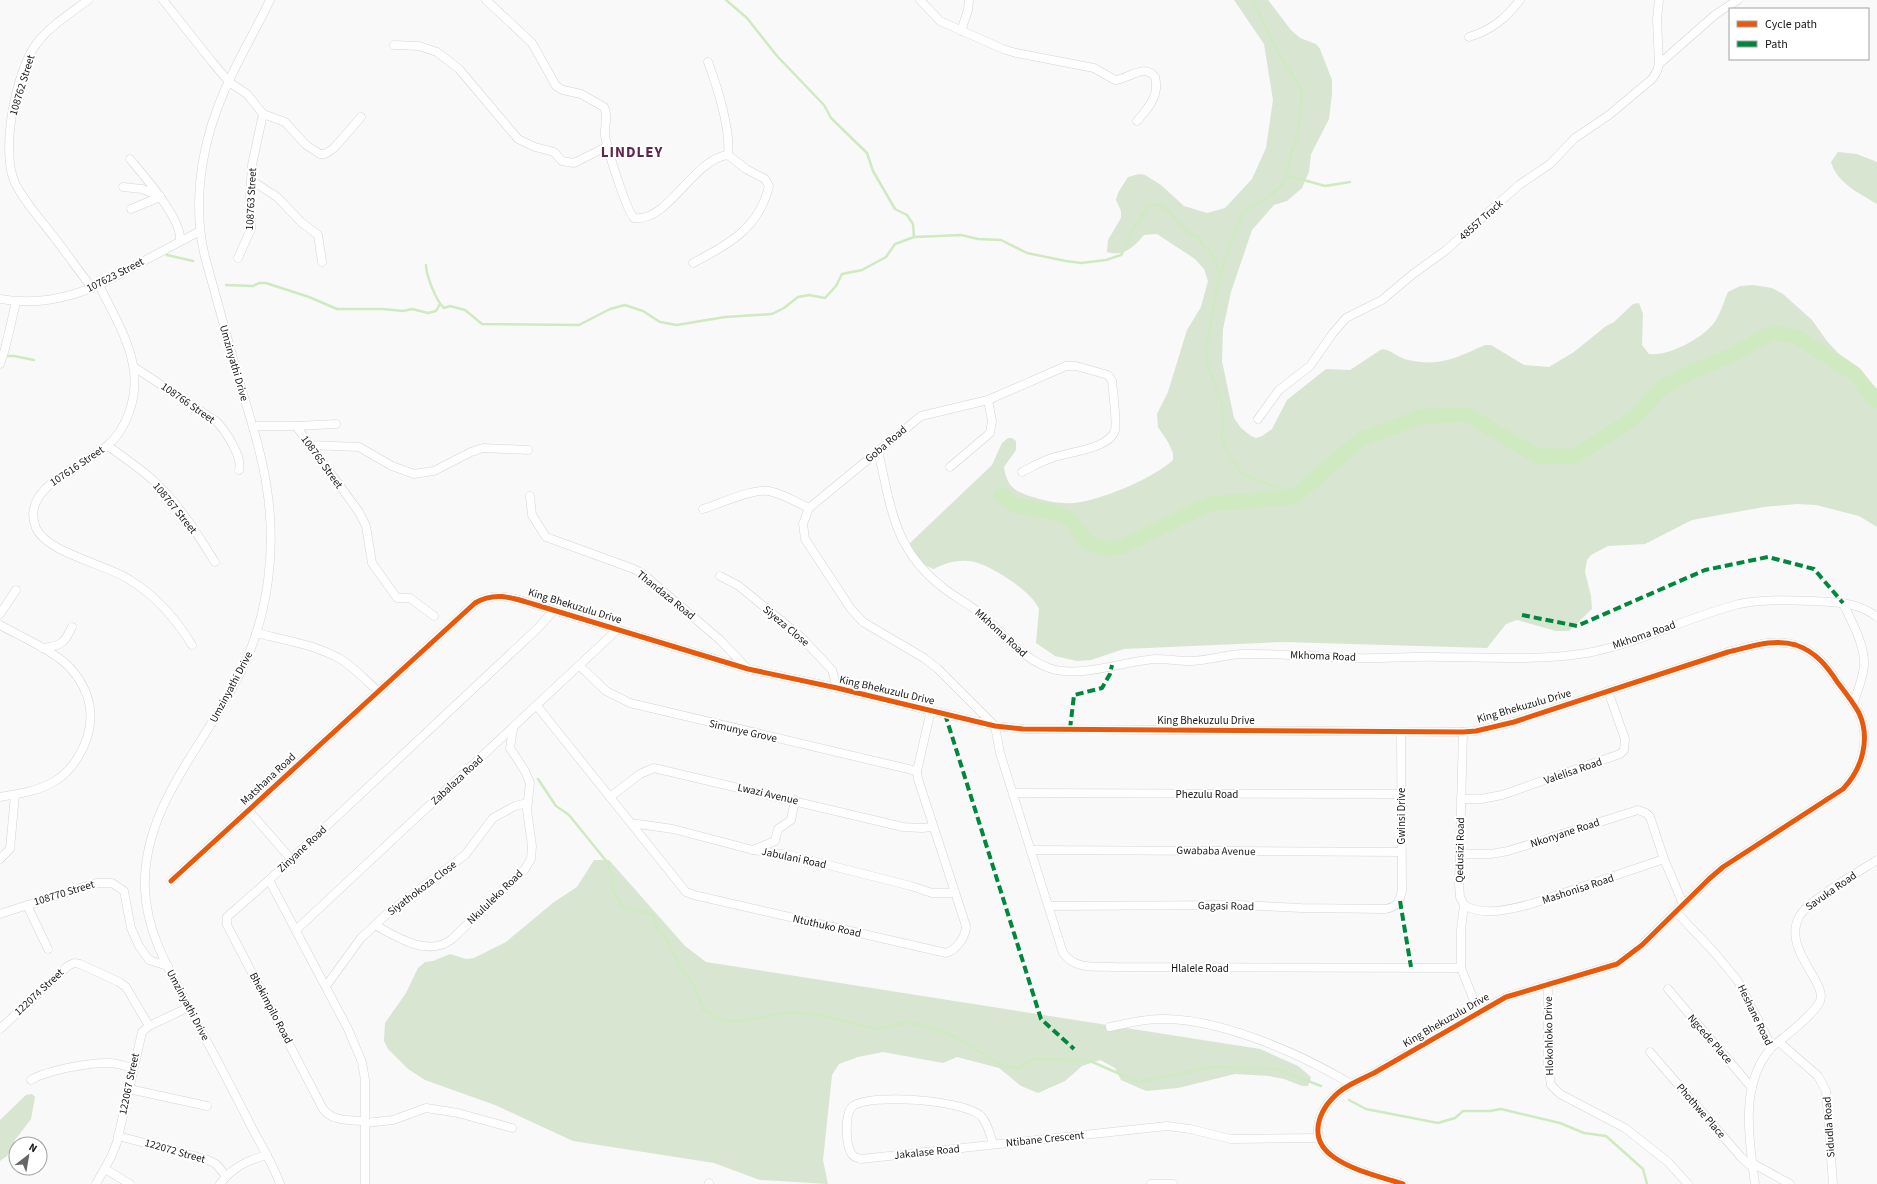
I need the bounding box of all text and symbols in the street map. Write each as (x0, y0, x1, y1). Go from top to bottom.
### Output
legend (1729, 8, 1869, 60)
text: Cycle path (1765, 16, 1817, 33)
text: Path (1765, 36, 1788, 53)
street label: 108762 Street (6, 53, 38, 117)
district label: LINDLEY (601, 142, 663, 163)
street label: 108763 Street (242, 167, 260, 231)
street label: 48557 Track (1456, 196, 1507, 244)
street label: 107623 Street (84, 254, 147, 296)
street label: Umzinyathi Drive (216, 323, 252, 403)
street label: 108766 Street (158, 379, 218, 427)
street label: Goba Road (862, 422, 910, 466)
street label: 108765 Street (298, 432, 347, 492)
street label: 107616 Street (47, 442, 107, 490)
street label: 108767 Street (149, 479, 201, 537)
street label: Thandaza Road (634, 567, 698, 623)
street label: King Bhekuzulu Drive (526, 585, 624, 628)
street label: Siyeza Close (760, 602, 813, 650)
street label: Mkhoma Road (972, 605, 1030, 661)
street label: Mkhoma Road (1610, 617, 1678, 653)
street label: Mkhoma Road (1290, 647, 1356, 665)
street label: Umzinyathi Drive (206, 648, 256, 725)
street label: King Bhekuzulu Drive (838, 672, 937, 708)
street label: King Bhekuzulu Drive (1475, 685, 1573, 727)
street label: King Bhekuzulu Drive (1157, 713, 1255, 728)
street label: Simunye Grove (707, 716, 779, 746)
street label: Matshana Road (237, 749, 299, 809)
street label: Zabalaza Road (427, 752, 487, 808)
street label: Valelisa Road (1542, 754, 1604, 788)
street label: Lwazi Avenue (736, 780, 800, 808)
street label: Phezulu Road (1176, 787, 1238, 802)
street label: Gwinsi Drive (1394, 787, 1409, 844)
street label: Nkonyane Road (1528, 815, 1602, 851)
street label: Qedusizi Road (1452, 817, 1468, 883)
street label: Zinyane Road (274, 822, 330, 876)
street label: Gwababa Avenue (1176, 843, 1256, 859)
street label: Jabulani Road (760, 844, 828, 872)
street label: Siyathokoza Close (384, 857, 460, 919)
street label: Nkululeko Road (464, 866, 526, 928)
street label: Savuka Road (1802, 868, 1860, 914)
street label: Mashonisa Road (1540, 870, 1616, 908)
street label: 108770 Street (32, 877, 96, 909)
street label: Gagasi Road (1198, 898, 1254, 914)
street label: Ntuthuko Road (791, 911, 863, 941)
street label: Hlalele Road (1171, 961, 1229, 976)
street label: 122074 Street (11, 965, 67, 1019)
street label: Umzinyathi Drive (163, 967, 213, 1044)
street label: Bhekimpilo Road (246, 970, 296, 1046)
street label: Heshane Road (1734, 982, 1776, 1048)
street label: King Bhekuzulu Drive (1400, 989, 1492, 1051)
street label: Hlokohloko Drive (1541, 996, 1557, 1076)
street label: Ngcede Place (1684, 1011, 1736, 1067)
street label: 122067 Street (115, 1052, 143, 1116)
street label: Phothwe Place (1673, 1080, 1729, 1142)
street label: Sidudla Road (1819, 1096, 1839, 1158)
street label: Ntibane Crescent (1005, 1127, 1085, 1151)
street label: 122072 Street (143, 1135, 207, 1167)
north arrow (8, 1136, 48, 1176)
text: N (26, 1140, 40, 1156)
street label: Jakalase Road (893, 1141, 961, 1163)

